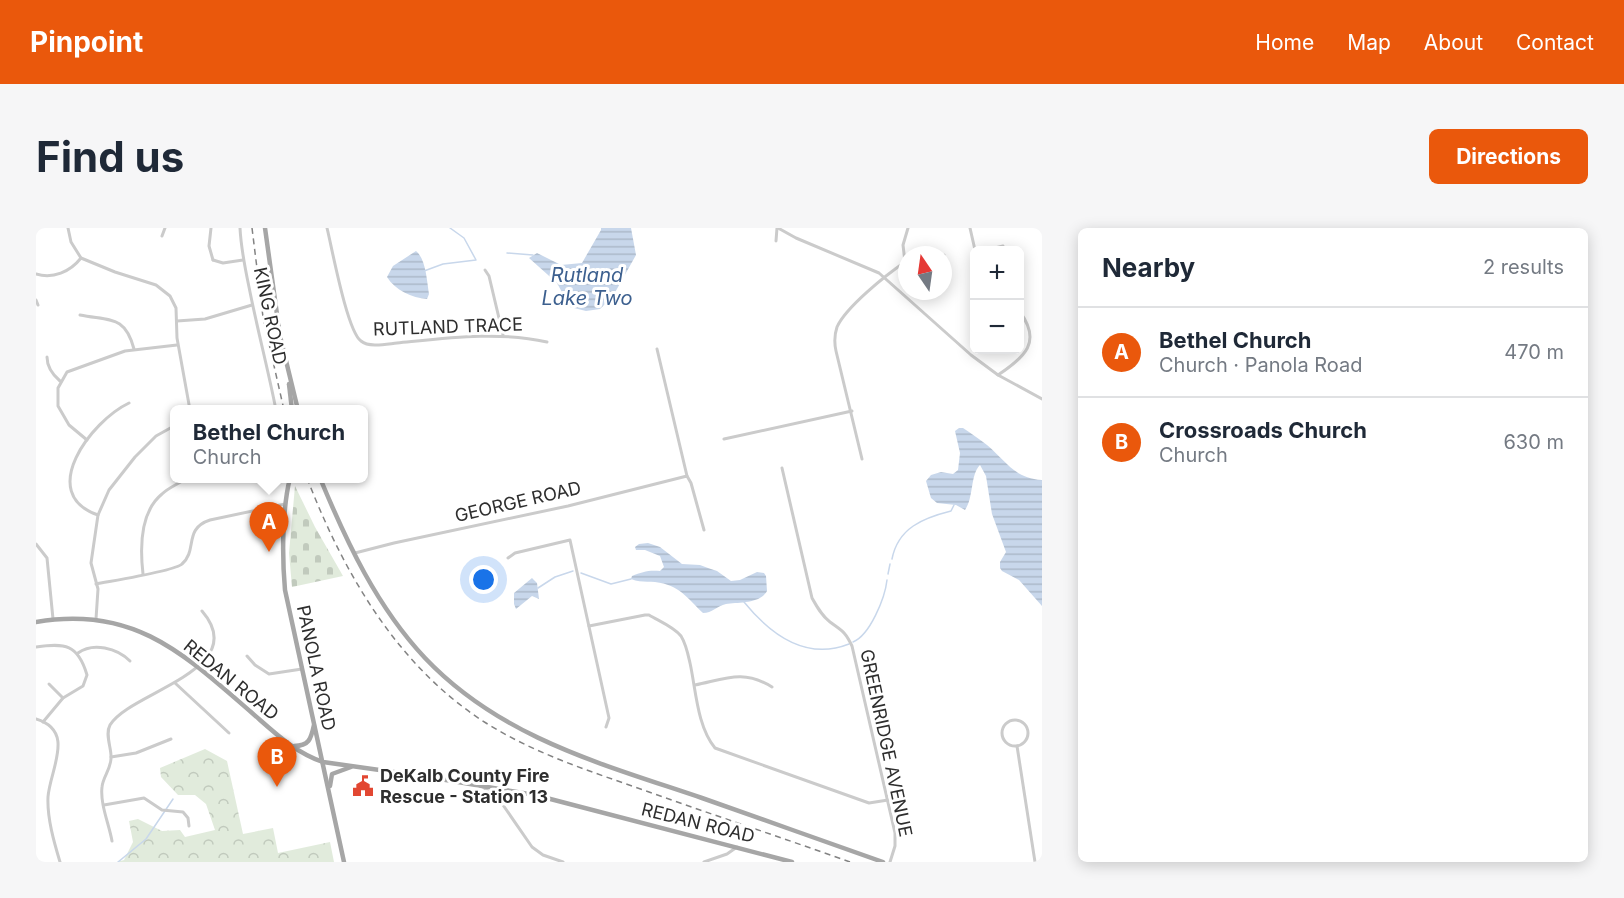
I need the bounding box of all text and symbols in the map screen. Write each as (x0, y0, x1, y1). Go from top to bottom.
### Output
text: Pinpoint (30, 25, 143, 59)
text: Home (1255, 30, 1314, 55)
text: Map (1347, 30, 1391, 55)
text: About (1424, 30, 1483, 55)
text: Contact (1516, 30, 1594, 55)
button: Directions (1429, 129, 1588, 184)
text: Find us (36, 131, 184, 182)
north arrow (898, 246, 952, 300)
map controls (970, 246, 1024, 354)
button: + (970, 246, 1024, 300)
text: Nearby (1102, 252, 1195, 283)
text: 2 results (1483, 255, 1564, 279)
water label: Rutland Lake Two (542, 263, 632, 310)
street label: KING ROAD (250, 265, 291, 367)
button: − (970, 300, 1024, 354)
street label: RUTLAND TRACE (373, 313, 523, 340)
text: Bethel Church (1159, 327, 1311, 353)
text: A (1114, 340, 1129, 364)
text: 470 m (1504, 340, 1564, 364)
text: Church · Panola Road (1159, 353, 1362, 377)
popup (170, 405, 368, 483)
text: Crossroads Church (1159, 417, 1367, 443)
text: Bethel Church (193, 419, 345, 445)
text: B (1115, 430, 1128, 454)
text: 630 m (1503, 430, 1564, 454)
text: Church (1159, 443, 1228, 467)
text: Church (193, 445, 261, 469)
street label: GEORGE ROAD (453, 477, 583, 526)
pin: A (250, 502, 288, 552)
your location (469, 565, 498, 594)
street label: PANOLA ROAD (293, 603, 340, 733)
street label: REDAN ROAD (180, 635, 283, 724)
street label: GREENRIDGE AVENUE (856, 647, 917, 839)
pin: B (258, 738, 296, 787)
place label: DeKalb County Fire Rescue - Station 13 (380, 765, 550, 807)
public building icon: DeKalb County Fire Rescue - Station 13 (351, 774, 375, 798)
street label: REDAN ROAD (639, 798, 757, 847)

